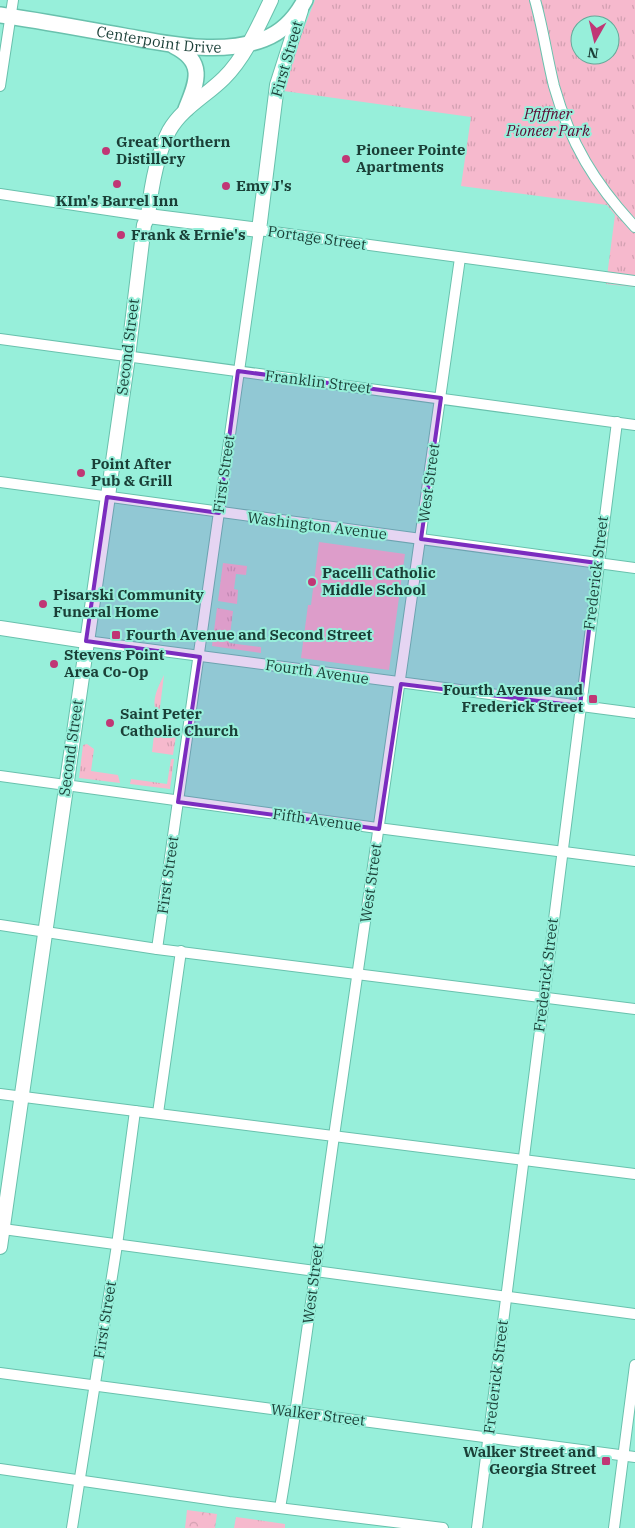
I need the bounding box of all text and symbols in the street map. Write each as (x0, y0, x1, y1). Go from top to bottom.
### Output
north arrow (570, 15, 620, 65)
street label: First Street (267, 19, 306, 99)
street label: Centerpoint Drive (95, 21, 222, 57)
text: N (586, 43, 600, 63)
park label: Pfiffner Pioneer Park (505, 104, 590, 140)
place label: Great Northern Distillery (116, 132, 231, 168)
place label: Pioneer Pointe Apartments (356, 140, 465, 176)
marker: Great Northern Distillery (100, 145, 112, 157)
marker: Pioneer Pointe Apartments (340, 153, 352, 165)
place label: Emy J's (236, 176, 292, 195)
marker: KIm's Barrel Inn (111, 178, 123, 190)
marker: Emy J's (220, 180, 232, 192)
place label: KIm's Barrel Inn (56, 191, 178, 210)
street label: Portage Street (266, 221, 368, 254)
place label: Frank & Ernie's (131, 225, 246, 244)
marker: Frank & Ernie's (115, 229, 127, 241)
street label: Second Street (112, 298, 143, 396)
street label: Franklin Street (264, 366, 372, 397)
street label: First Street (209, 434, 238, 514)
street label: West Street (414, 442, 443, 524)
place label: Point After Pub & Grill (91, 454, 172, 490)
marker: Point After Pub & Grill (75, 467, 87, 479)
street label: Washington Avenue (246, 508, 388, 543)
street label: Frederick Street (579, 515, 612, 631)
place label: Pacelli Catholic Middle School (322, 563, 436, 599)
marker: Pacelli Catholic Middle School (306, 576, 318, 588)
place label: Pisarski Community Funeral Home (53, 585, 204, 621)
marker: Pisarski Community Funeral Home (37, 598, 49, 610)
place label: Fourth Avenue and Second Street (126, 625, 372, 644)
marker: Fourth Avenue and Second Street (110, 629, 122, 641)
place label: Stevens Point Area Co-Op (64, 645, 165, 681)
street label: Fourth Avenue (264, 655, 370, 688)
marker: Stevens Point Area Co-Op (48, 658, 60, 670)
place label: Fourth Avenue and Frederick Street (443, 680, 584, 716)
marker: Fourth Avenue and Frederick Street (587, 693, 599, 705)
street label: Second Street (54, 698, 87, 797)
place label: Saint Peter Catholic Church (120, 704, 239, 740)
marker: Saint Peter Catholic Church (104, 717, 116, 729)
street label: Fifth Avenue (271, 804, 363, 835)
street label: First Street (153, 835, 182, 915)
street label: West Street (356, 842, 385, 924)
street label: Frederick Street (529, 917, 562, 1033)
street label: West Street (298, 1243, 327, 1325)
street label: First Street (89, 1280, 120, 1360)
street label: Frederick Street (479, 1319, 512, 1435)
street label: Walker Street (270, 1399, 366, 1430)
place label: Walker Street and Georgia Street (463, 1442, 597, 1478)
marker: Walker Street and Georgia Street (600, 1455, 612, 1467)

